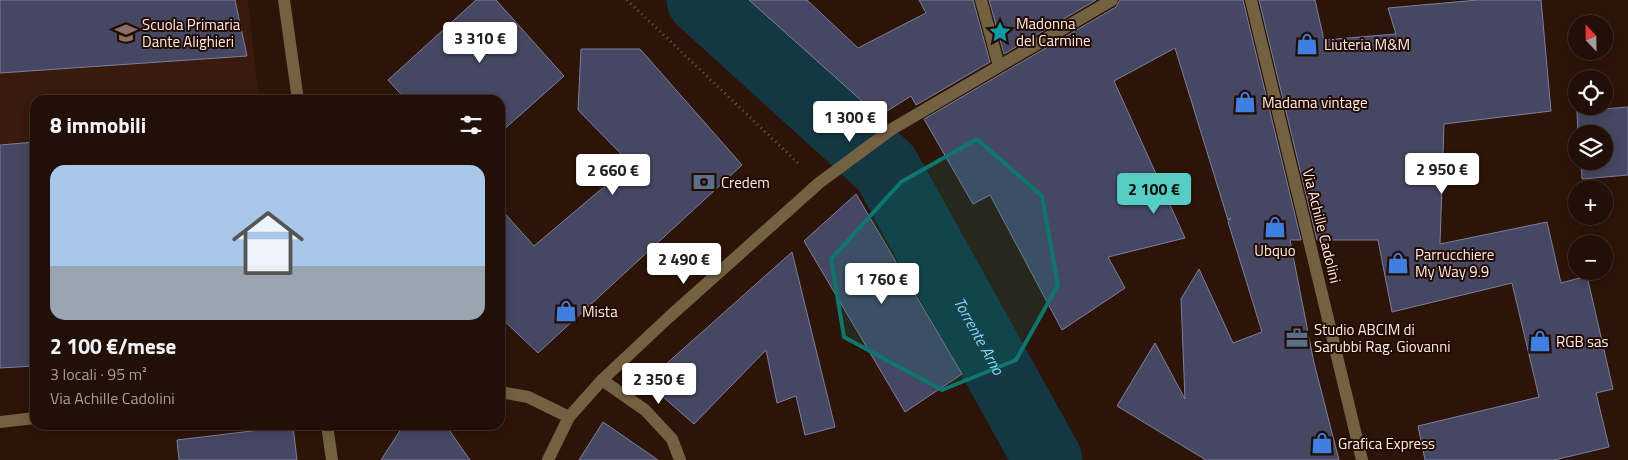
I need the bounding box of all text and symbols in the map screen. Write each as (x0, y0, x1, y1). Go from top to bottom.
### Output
place label: Madonna del Carmine (1016, 12, 1091, 52)
place label: Scuola Primaria Dante Alighieri (142, 13, 241, 53)
north arrow (1568, 15, 1612, 60)
map controls (1568, 15, 1613, 280)
place icon: Madonna del Carmine (987, 19, 1013, 45)
school or university icon: Scuola Primaria Dante Alighieri (113, 20, 139, 46)
pin: 3 310 € (434, 22, 526, 64)
text: 3 310 € (454, 26, 506, 50)
shop icon: Liuteria M&M (1294, 31, 1320, 57)
place label: Liuteria M&M (1324, 33, 1410, 56)
button: locate (1568, 70, 1613, 115)
shop icon: Madama vintage (1232, 89, 1258, 115)
place label: Madama vintage (1262, 91, 1368, 114)
pin: 1 300 € (804, 100, 896, 143)
text: 1 300 € (824, 105, 876, 129)
text: 8 immobili (50, 109, 146, 141)
icon: filters (457, 111, 485, 139)
button: layers (1568, 125, 1613, 170)
pin: 2 950 € (1396, 152, 1488, 195)
pin: 2 660 € (567, 154, 659, 196)
text: 2 950 € (1416, 157, 1468, 181)
text: 2 660 € (587, 158, 639, 182)
street label: Via Achille Cadolini (1297, 166, 1347, 286)
bank icon: Credem (691, 169, 717, 195)
place label: Credem (721, 171, 770, 194)
pin: 2 100 € (1108, 172, 1200, 215)
text: 2 100 € (1128, 177, 1180, 201)
button: + (1568, 180, 1613, 225)
icon: home (223, 198, 313, 288)
shop icon: Ubquo (1262, 214, 1288, 240)
button: − (1568, 235, 1613, 280)
place label: Ubquo (1254, 239, 1296, 262)
pin: 2 490 € (638, 242, 730, 285)
place label: Parrucchiere My Way 9.9 (1415, 243, 1494, 283)
text: 2 490 € (658, 247, 710, 271)
shop icon: Parrucchiere My Way 9.9 (1385, 250, 1411, 276)
pin: 1 760 € (836, 262, 928, 305)
text: 1 760 € (856, 267, 908, 291)
water label: Torrente Arno (948, 293, 1011, 380)
shop icon: Mista (553, 298, 579, 324)
place label: Mista (582, 300, 618, 323)
place label: Studio ABCIM di Sarubbi Rag. Giovanni (1314, 318, 1451, 358)
office icon: Studio ABCIM di Sarubbi Rag. Giovanni (1284, 325, 1310, 351)
shop icon: RGB sas (1527, 328, 1553, 354)
text: 2 100 €/mese (50, 330, 176, 362)
place label: RGB sas (1556, 330, 1609, 353)
text: 3 locali · 95 m² (50, 362, 147, 386)
pin: 2 350 € (613, 362, 705, 405)
text: 2 350 € (633, 367, 685, 391)
text: Via Achille Cadolini (50, 386, 175, 410)
shop icon: Grafica Express (1309, 430, 1335, 456)
place label: Grafica Express (1338, 432, 1435, 455)

